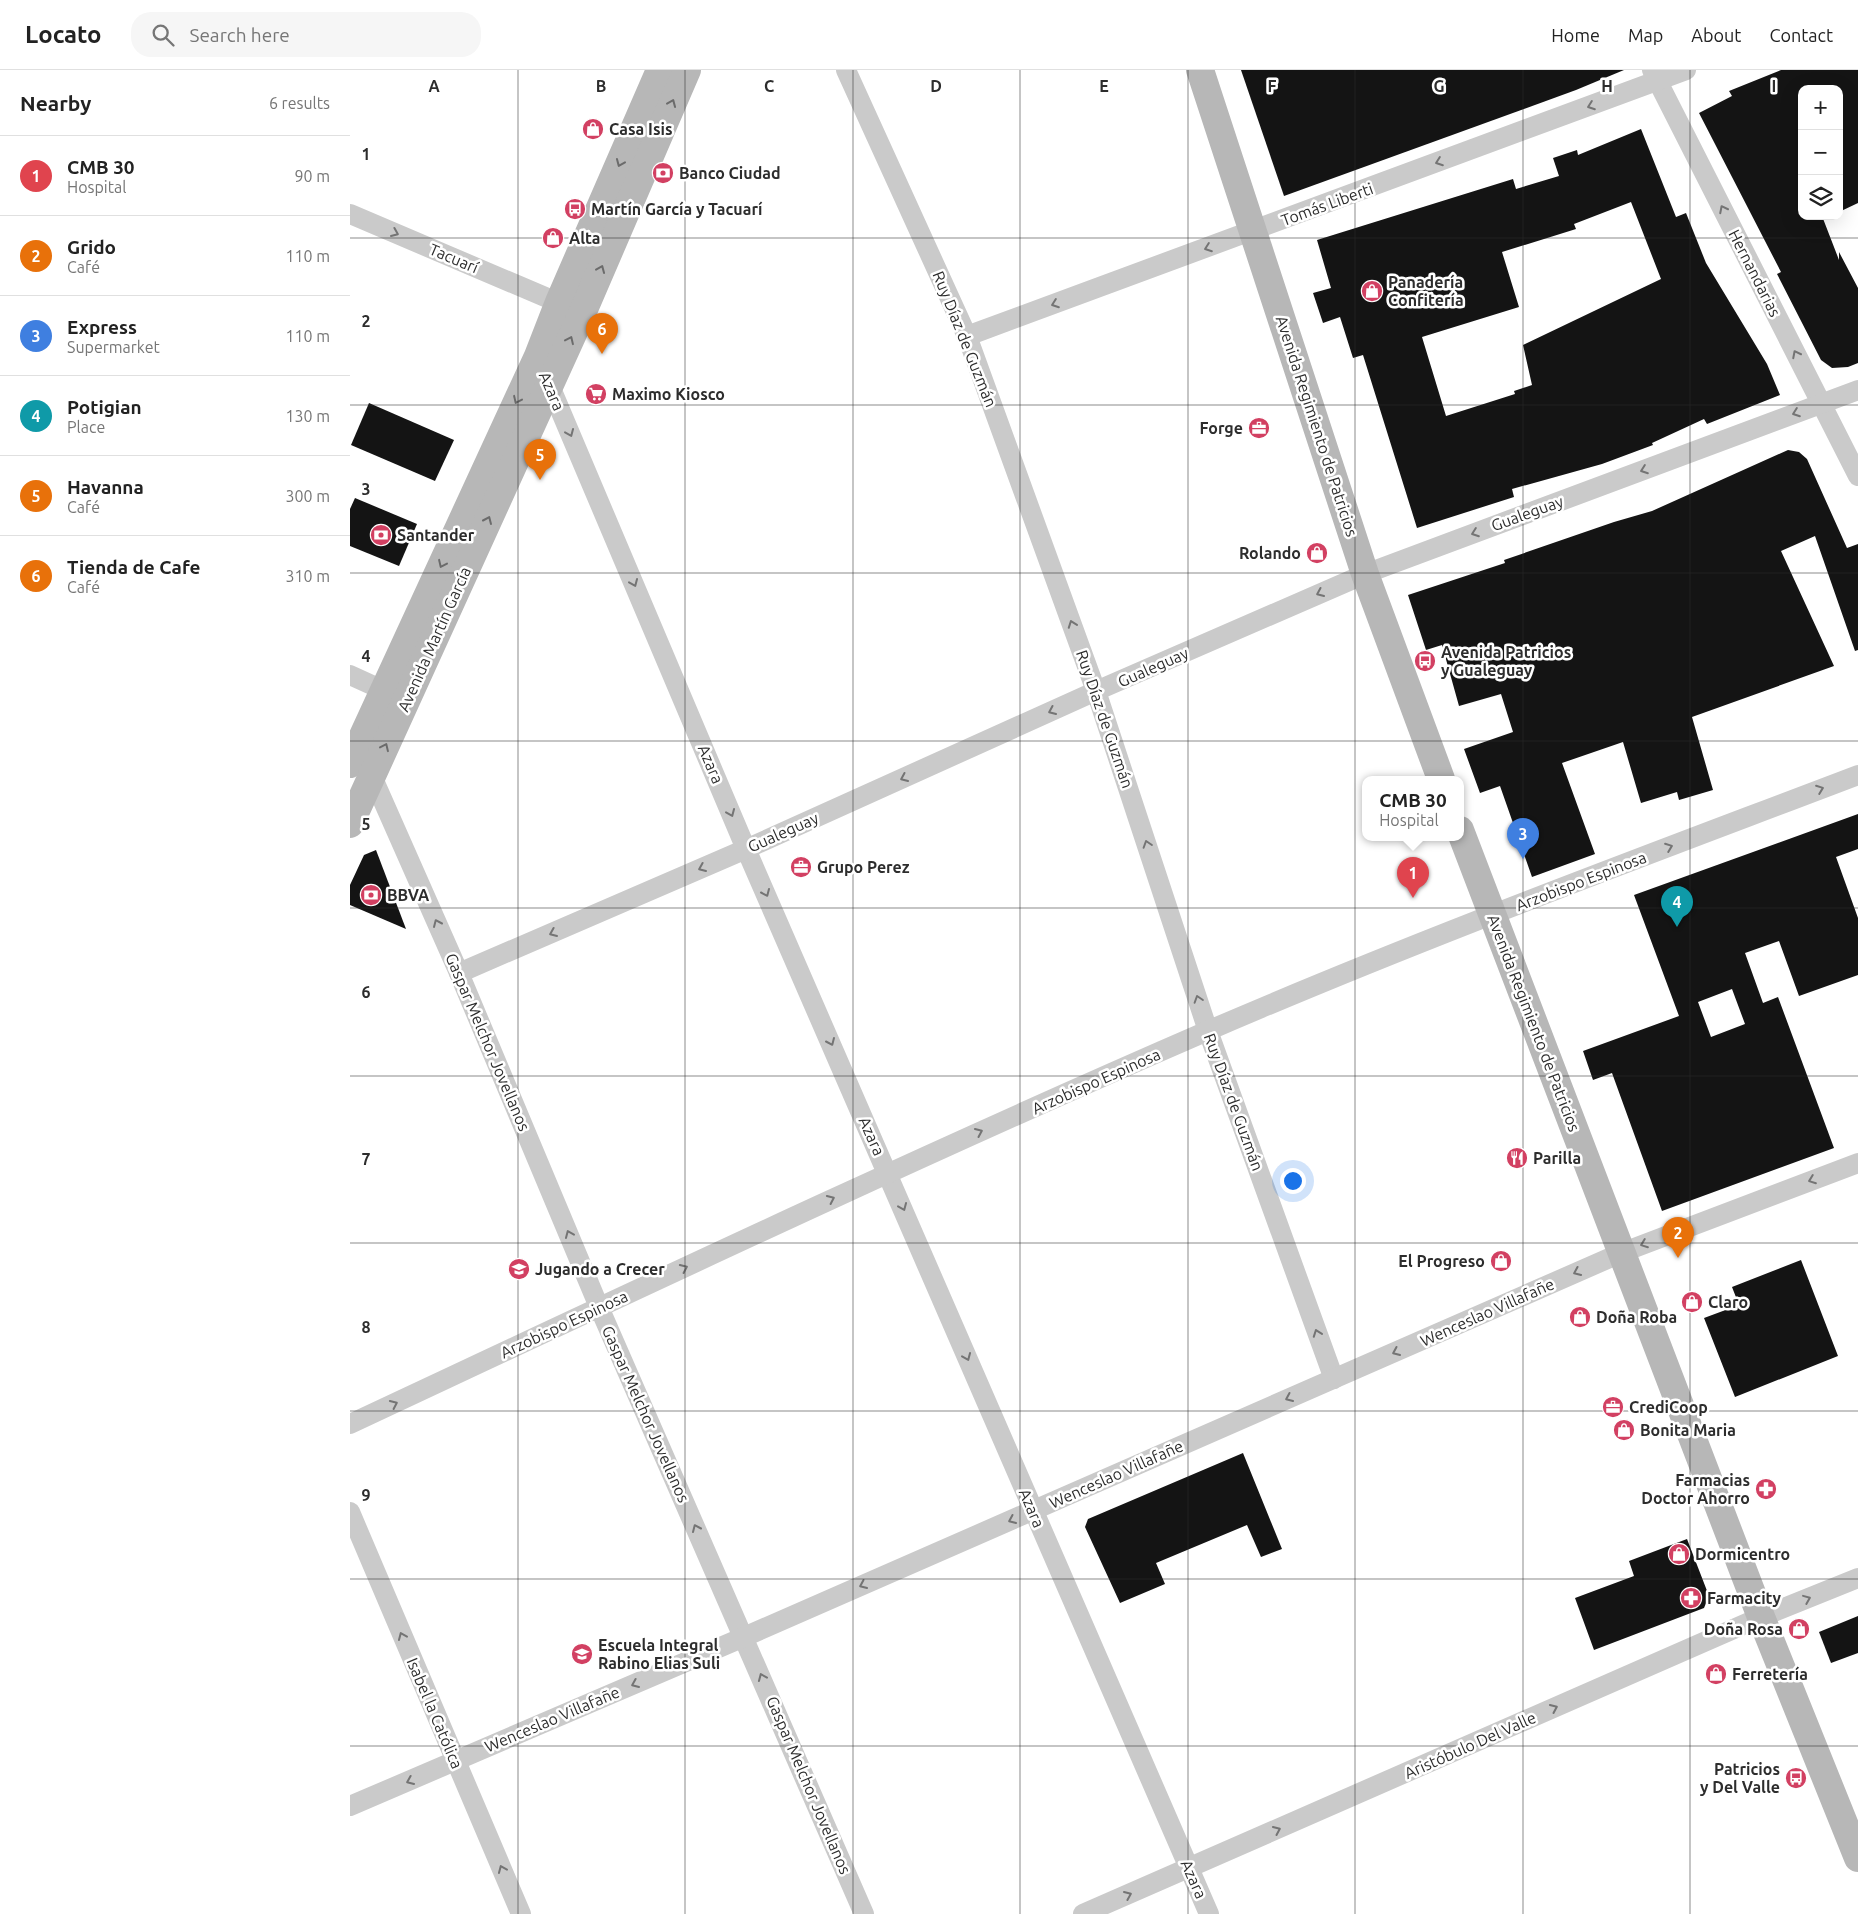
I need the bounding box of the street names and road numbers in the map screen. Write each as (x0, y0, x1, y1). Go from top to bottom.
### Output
street label: Tomás Liberti (1279, 179, 1375, 229)
street label: Hernandarias (1725, 226, 1785, 320)
street label: Tacuarí (427, 240, 482, 277)
street label: Ruy Díaz de Guzmán (929, 268, 1001, 410)
street label: Avenida Regimiento de Patricios (1273, 313, 1361, 539)
street label: Azara (536, 369, 568, 413)
street label: Gualeguay (1489, 492, 1566, 534)
street label: Avenida Martín García (394, 564, 474, 714)
street label: Gualeguay (1115, 643, 1191, 691)
street label: Ruy Díaz de Guzmán (1073, 648, 1137, 790)
street label: Azara (695, 742, 727, 786)
street label: Gualeguay (745, 808, 821, 856)
street label: Arzobispo Espinosa (1513, 848, 1649, 914)
street label: Avenida Regimiento de Patricios (1484, 912, 1584, 1134)
street label: Gaspar Melchor Jovellanos (442, 950, 534, 1134)
street label: Ruy Díaz de Guzmán (1201, 1031, 1267, 1173)
street label: Arzobispo Espinosa (1029, 1045, 1163, 1117)
street label: Azara (856, 1114, 888, 1158)
street label: Wenceslao Villafañe (1417, 1274, 1557, 1350)
street label: Arzobispo Espinosa (497, 1287, 631, 1361)
street label: Gaspar Melchor Jovellanos (599, 1323, 693, 1505)
street label: Wenceslao Villafañe (1046, 1436, 1186, 1512)
street label: Azara (1016, 1486, 1048, 1530)
street label: Isabel la Católica (404, 1655, 466, 1771)
street label: Wenceslao Villafañe (482, 1682, 622, 1756)
street label: Gaspar Melchor Jovellanos (763, 1693, 855, 1877)
street label: Aristóbulo Del Valle (1402, 1708, 1538, 1782)
street label: Azara (1178, 1857, 1210, 1901)

